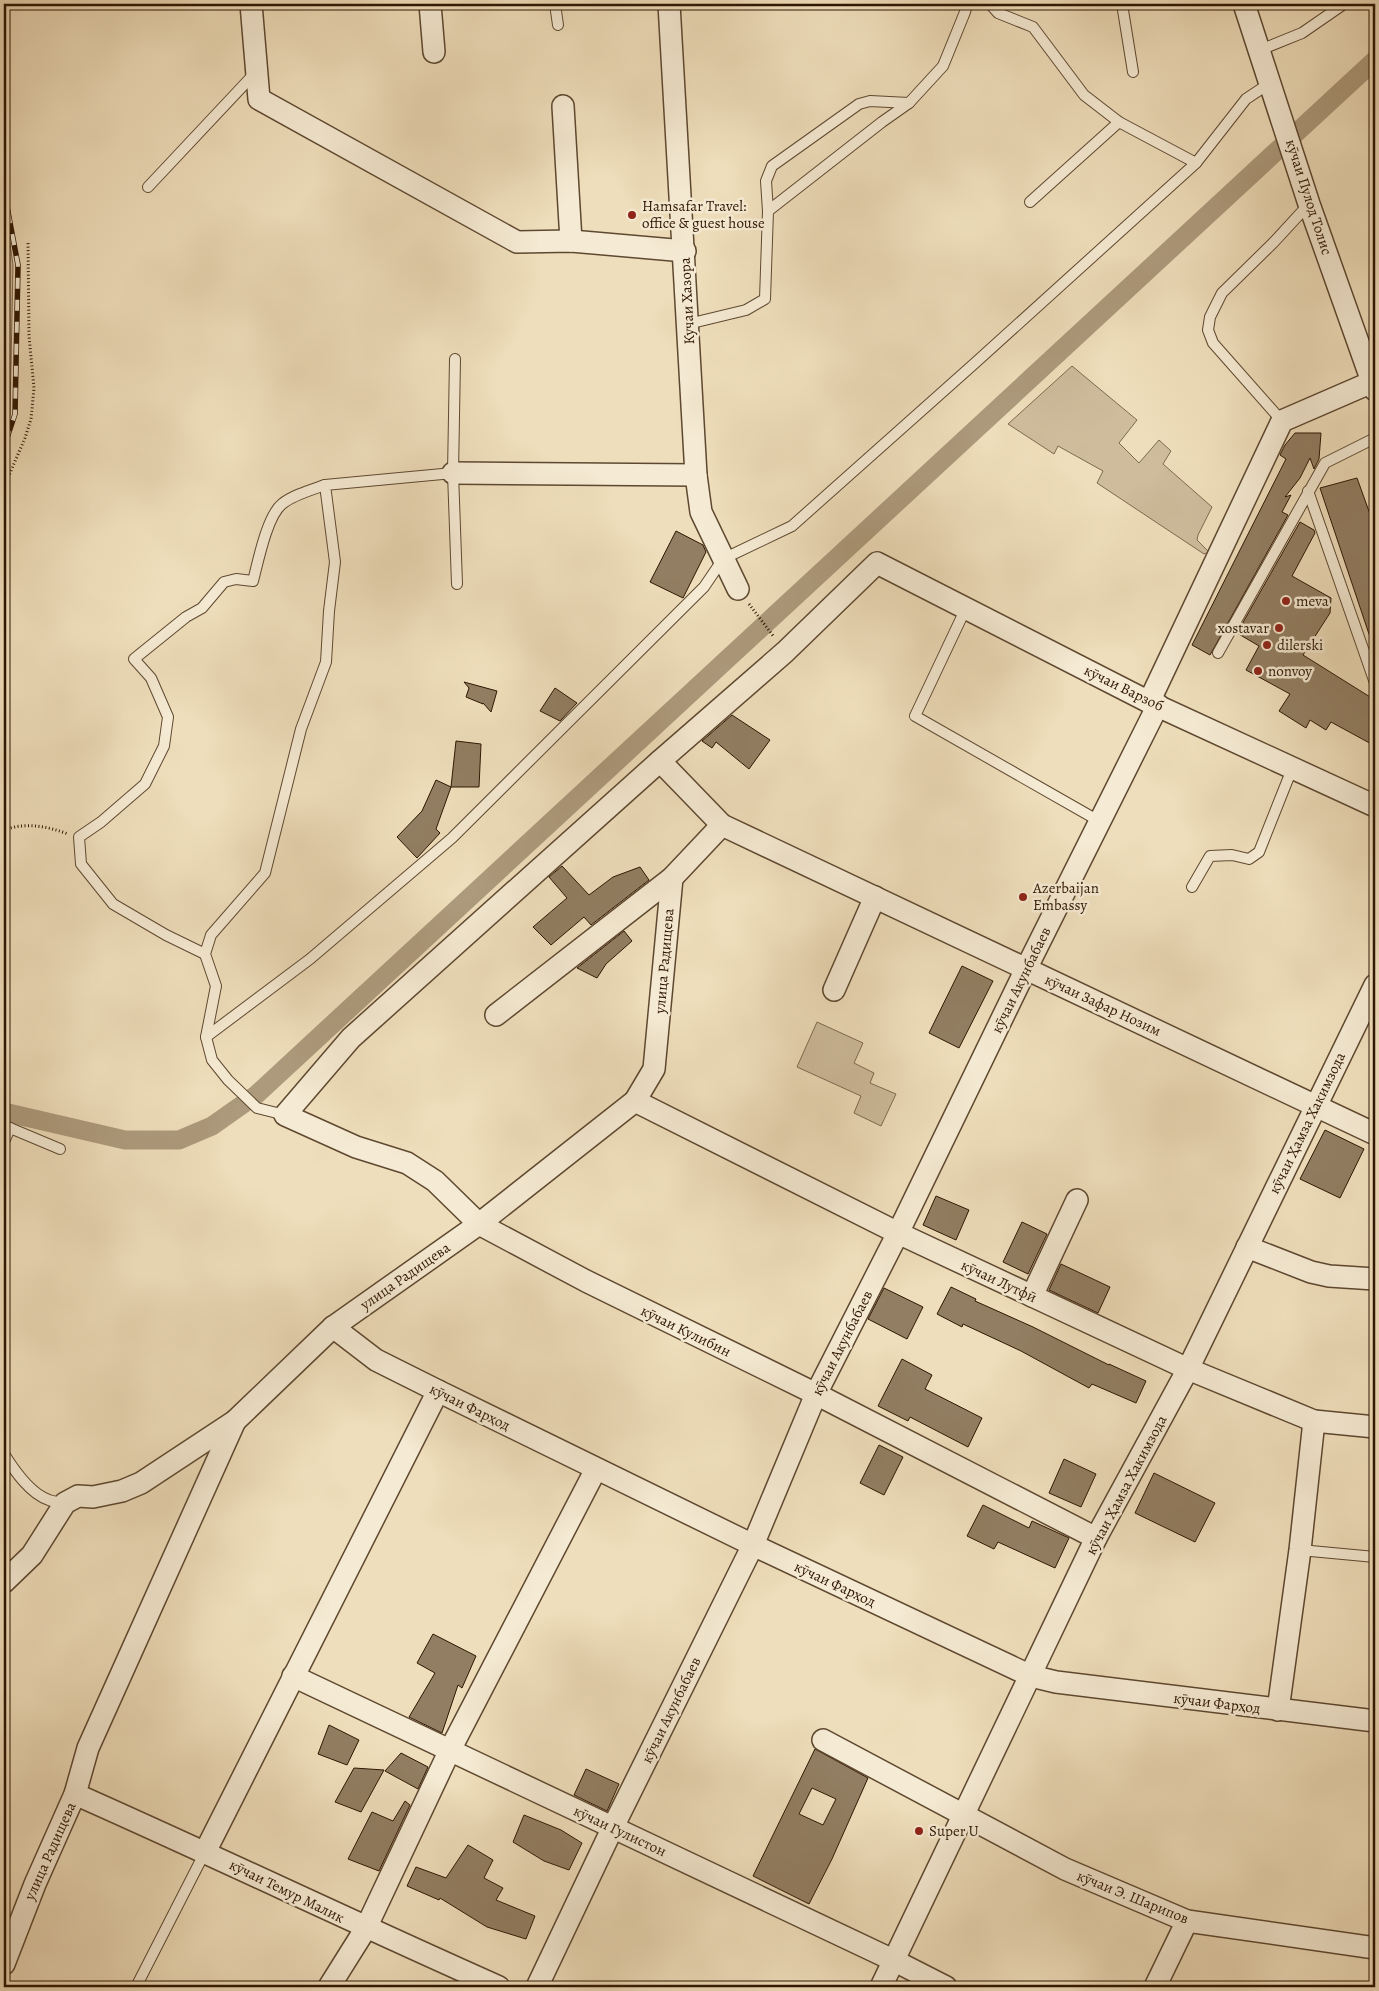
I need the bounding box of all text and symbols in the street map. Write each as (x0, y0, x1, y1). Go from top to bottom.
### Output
street label: кӯчаи Пулод Толис (1281, 137, 1337, 257)
place label: Hamsafar Travel: office & guest house (642, 196, 765, 233)
marker: Hamsafar Travel: office & guest house (626, 209, 638, 221)
street label: Кучаи Хазора (675, 257, 699, 345)
place label: meva (1296, 591, 1329, 611)
marker: meva (1280, 595, 1292, 607)
place label: xostavar (1218, 618, 1269, 638)
marker: xostavar (1273, 622, 1285, 634)
place label: dilerski (1277, 635, 1323, 655)
marker: dilerski (1261, 639, 1273, 651)
street label: кӯчаи Варзоб (1081, 660, 1167, 716)
place label: nonvoy (1268, 661, 1312, 681)
marker: nonvoy (1252, 665, 1264, 677)
place label: Azerbaijan Embassy (1032, 878, 1099, 915)
marker: Azerbaijan Embassy (1017, 891, 1029, 903)
street label: улица Радищева (649, 907, 679, 1015)
street label: кӯчаи Акунбабаев (987, 924, 1055, 1036)
street label: кӯчаи Зафар Нозим (1042, 969, 1164, 1041)
street label: кӯчаи Ҳамза Хакимзода (1264, 1049, 1350, 1197)
street label: улица Радищева (355, 1238, 454, 1315)
street label: кӯчаи Лутфӣ (958, 1255, 1040, 1307)
street label: кӯчаи Акунбабаев (807, 1287, 877, 1399)
street label: кӯчаи Кулибин (638, 1301, 735, 1362)
street label: кӯчаи Фарҳод (426, 1379, 514, 1435)
street label: кӯчаи Ҳамза Хакимзода (1081, 1412, 1171, 1558)
street label: кӯчаи Фарҳод (791, 1556, 879, 1612)
street label: кӯчаи Акунбабаев (637, 1654, 705, 1766)
street label: кӯчаи Фарҳод (1172, 1688, 1262, 1718)
street label: улица Радищева (19, 1799, 81, 1904)
street label: кӯчаи Гулистон (570, 1801, 670, 1861)
place label: Super U (929, 1821, 979, 1841)
marker: Super U (913, 1825, 925, 1837)
street label: кӯчаи Темур Малик (226, 1854, 348, 1928)
street label: кӯчаи Э. Шарипов (1074, 1865, 1192, 1929)

